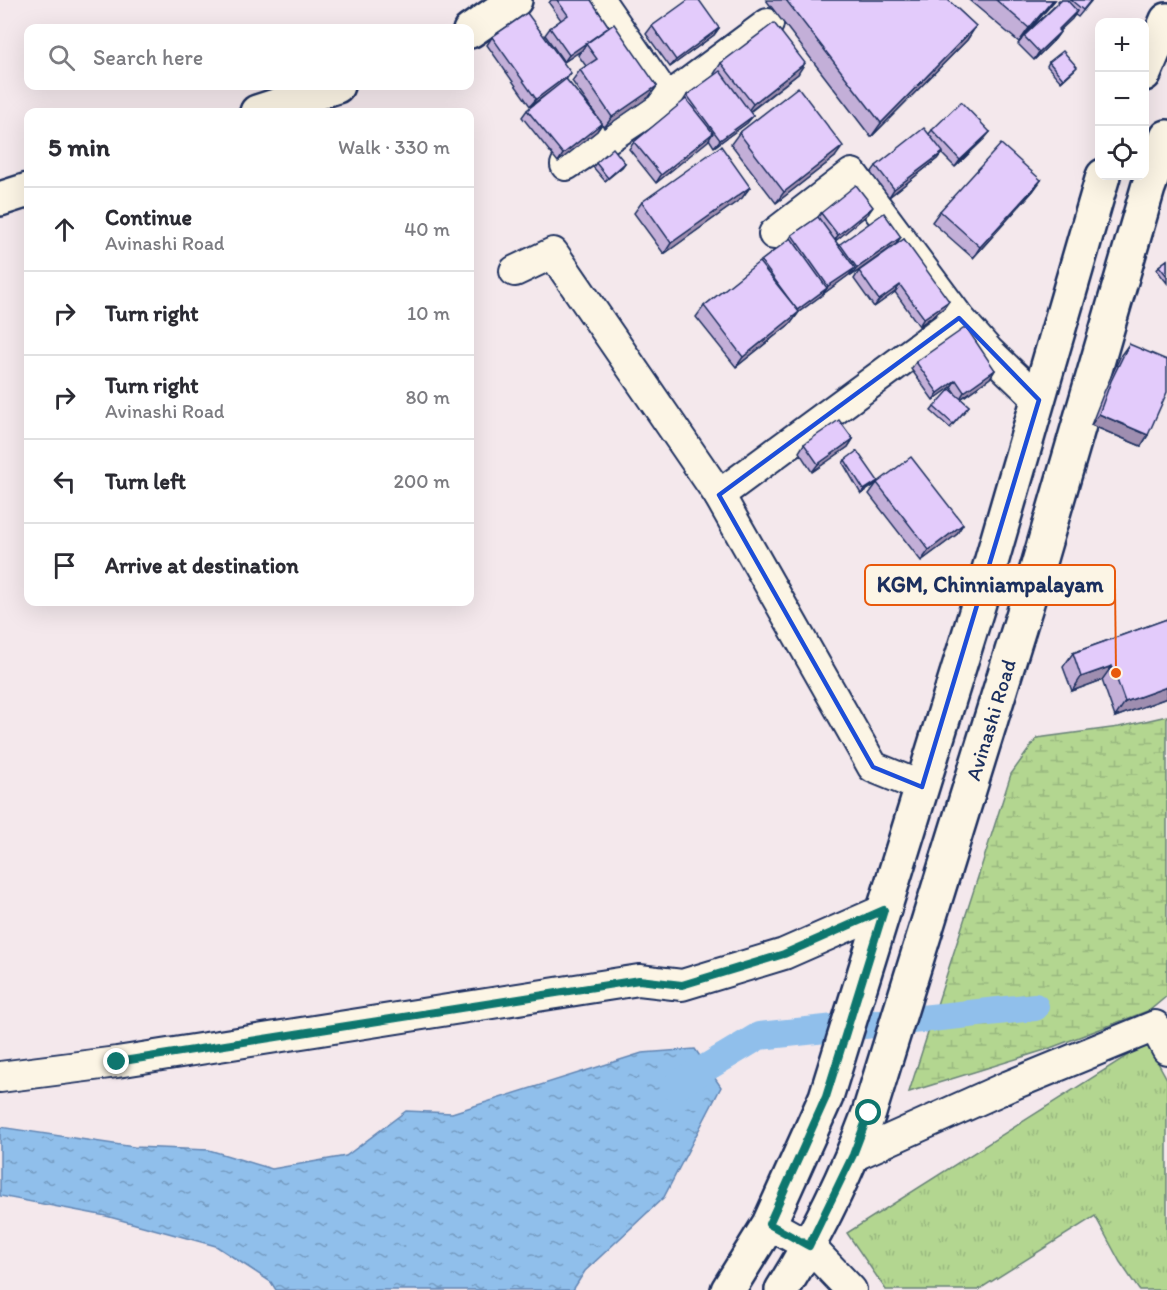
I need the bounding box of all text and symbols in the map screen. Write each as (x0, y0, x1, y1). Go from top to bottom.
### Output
map controls (1095, 18, 1149, 180)
button: + (1095, 18, 1149, 72)
search box (24, 24, 474, 90)
icon: search (45, 41, 78, 74)
text: Search here (93, 44, 203, 71)
button: − (1095, 72, 1149, 126)
button: locate (1095, 126, 1149, 180)
text: 5 min (48, 131, 110, 163)
text: Walk · 330 m (338, 135, 450, 159)
text: Continue (105, 204, 192, 231)
icon: ahead (48, 213, 81, 246)
text: 40 m (404, 217, 450, 241)
text: Avinashi Road (105, 231, 224, 255)
icon: right (48, 297, 81, 330)
text: Turn right (105, 300, 199, 327)
text: 10 m (407, 301, 450, 325)
text: Turn right (105, 372, 199, 399)
icon: right (48, 381, 81, 414)
text: 80 m (405, 385, 450, 409)
text: Avinashi Road (105, 399, 224, 423)
icon: left (48, 465, 81, 498)
text: Turn left (105, 468, 186, 495)
text: 200 m (394, 469, 450, 493)
icon: arrive (48, 549, 81, 582)
text: Arrive at destination (105, 552, 299, 579)
callout: KGM, Chinniampalayam (865, 565, 1115, 605)
text: KGM, Chinniampalayam (877, 571, 1104, 598)
street label: Avinashi Road (960, 656, 1021, 784)
route end (103, 1048, 129, 1074)
route start (855, 1099, 881, 1125)

